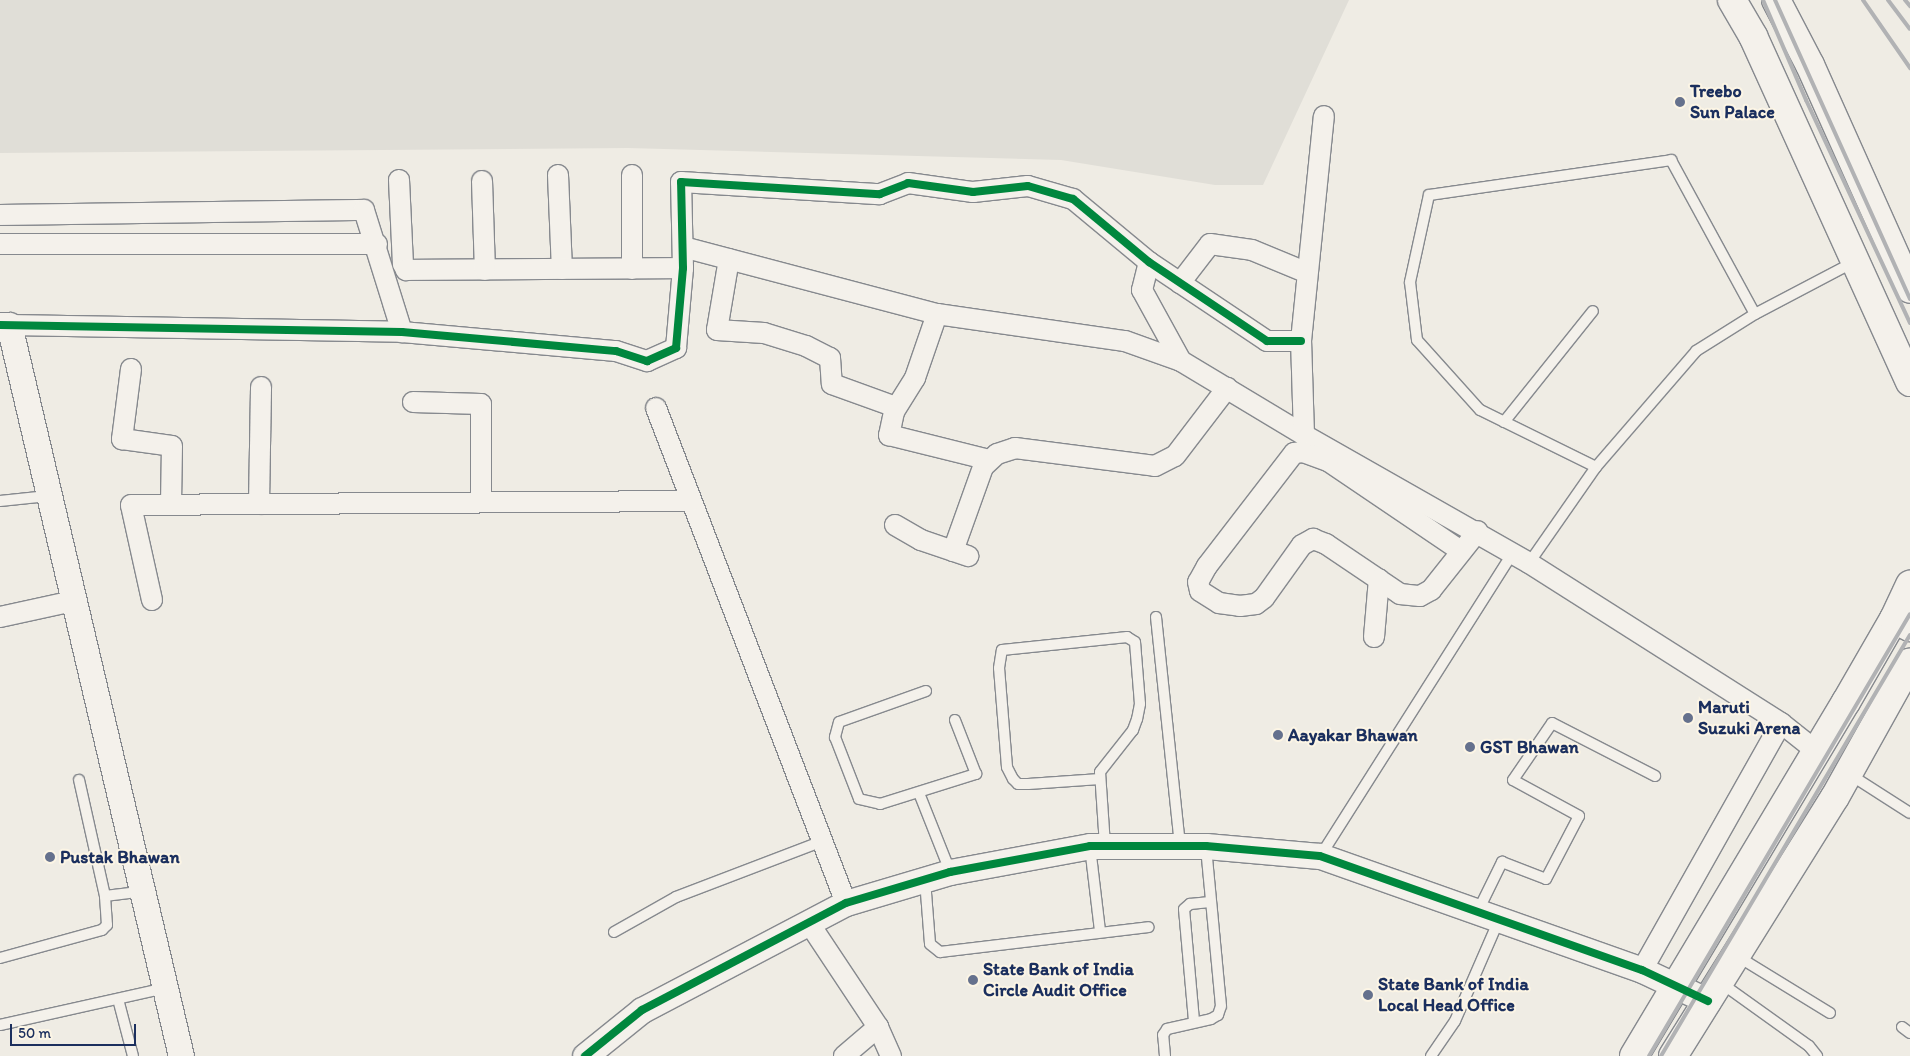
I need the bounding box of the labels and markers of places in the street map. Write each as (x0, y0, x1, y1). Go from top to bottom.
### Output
place label: Treebo Sun Palace (1690, 81, 1774, 124)
marker: Treebo Sun Palace (1674, 96, 1686, 108)
place label: Maruti Suzuki Arena (1698, 697, 1800, 740)
marker: Maruti Suzuki Arena (1682, 712, 1694, 724)
place label: Aayakar Bhawan (1288, 724, 1418, 746)
marker: Aayakar Bhawan (1272, 729, 1284, 741)
place label: GST Bhawan (1480, 736, 1579, 758)
marker: GST Bhawan (1464, 741, 1476, 753)
place label: Pustak Bhawan (60, 846, 179, 868)
marker: Pustak Bhawan (44, 851, 56, 863)
place label: State Bank of India Circle Audit Office (983, 959, 1133, 1002)
marker: State Bank of India Circle Audit Office (967, 974, 979, 986)
place label: State Bank of India Local Head Office (1378, 974, 1528, 1016)
marker: State Bank of India Local Head Office (1362, 989, 1374, 1001)

